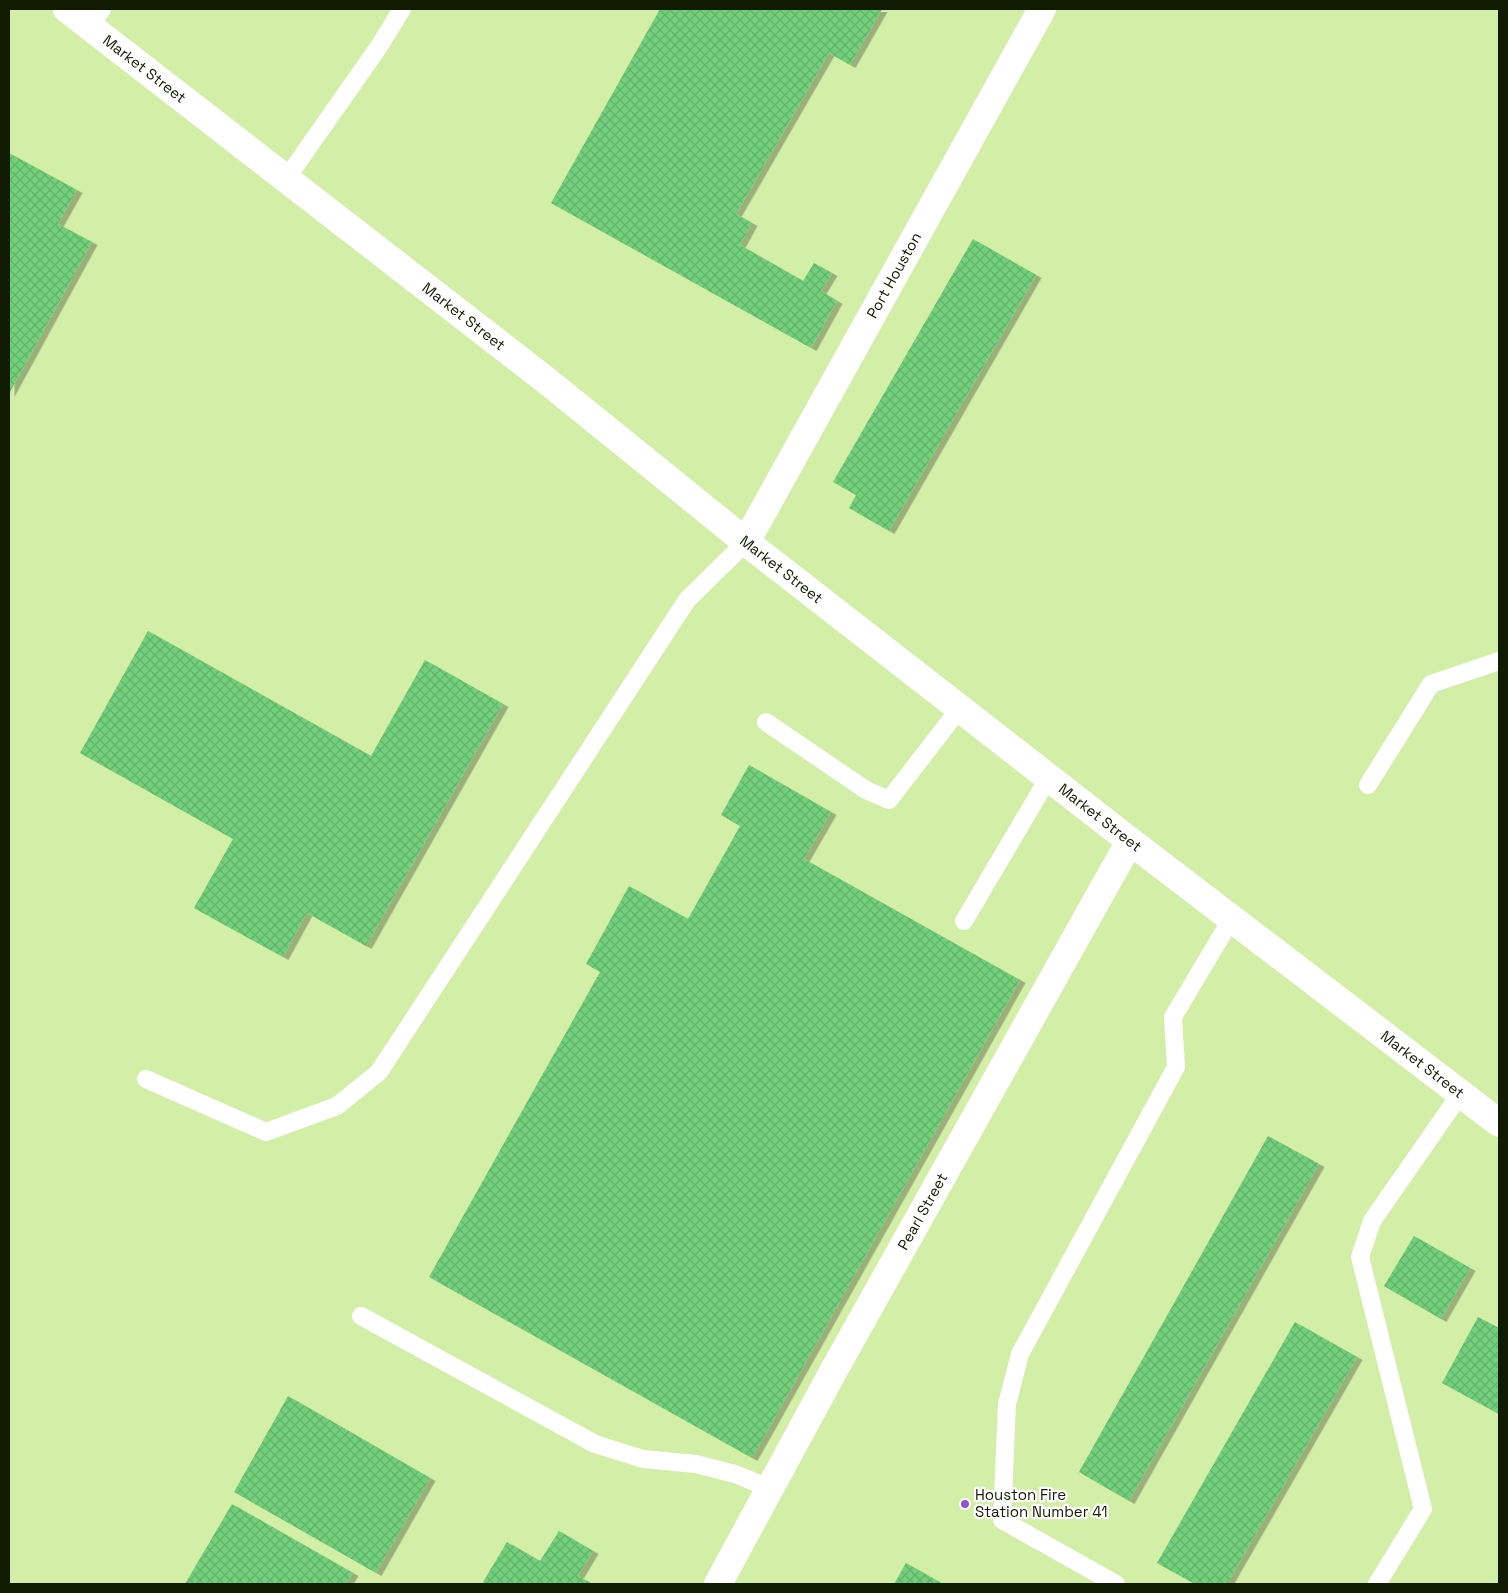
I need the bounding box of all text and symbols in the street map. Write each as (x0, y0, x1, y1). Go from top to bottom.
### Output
street label: Market Street (99, 30, 190, 107)
street label: Port Houston (862, 229, 925, 322)
street label: Market Street (419, 278, 510, 354)
street label: Market Street (736, 531, 827, 607)
street label: Market Street (1055, 779, 1146, 856)
street label: Market Street (1377, 1026, 1468, 1102)
street label: Pearl Street (893, 1169, 951, 1253)
place label: Houston Fire Station Number 41 (975, 1485, 1107, 1521)
marker: Houston Fire Station Number 41 (959, 1498, 971, 1510)

